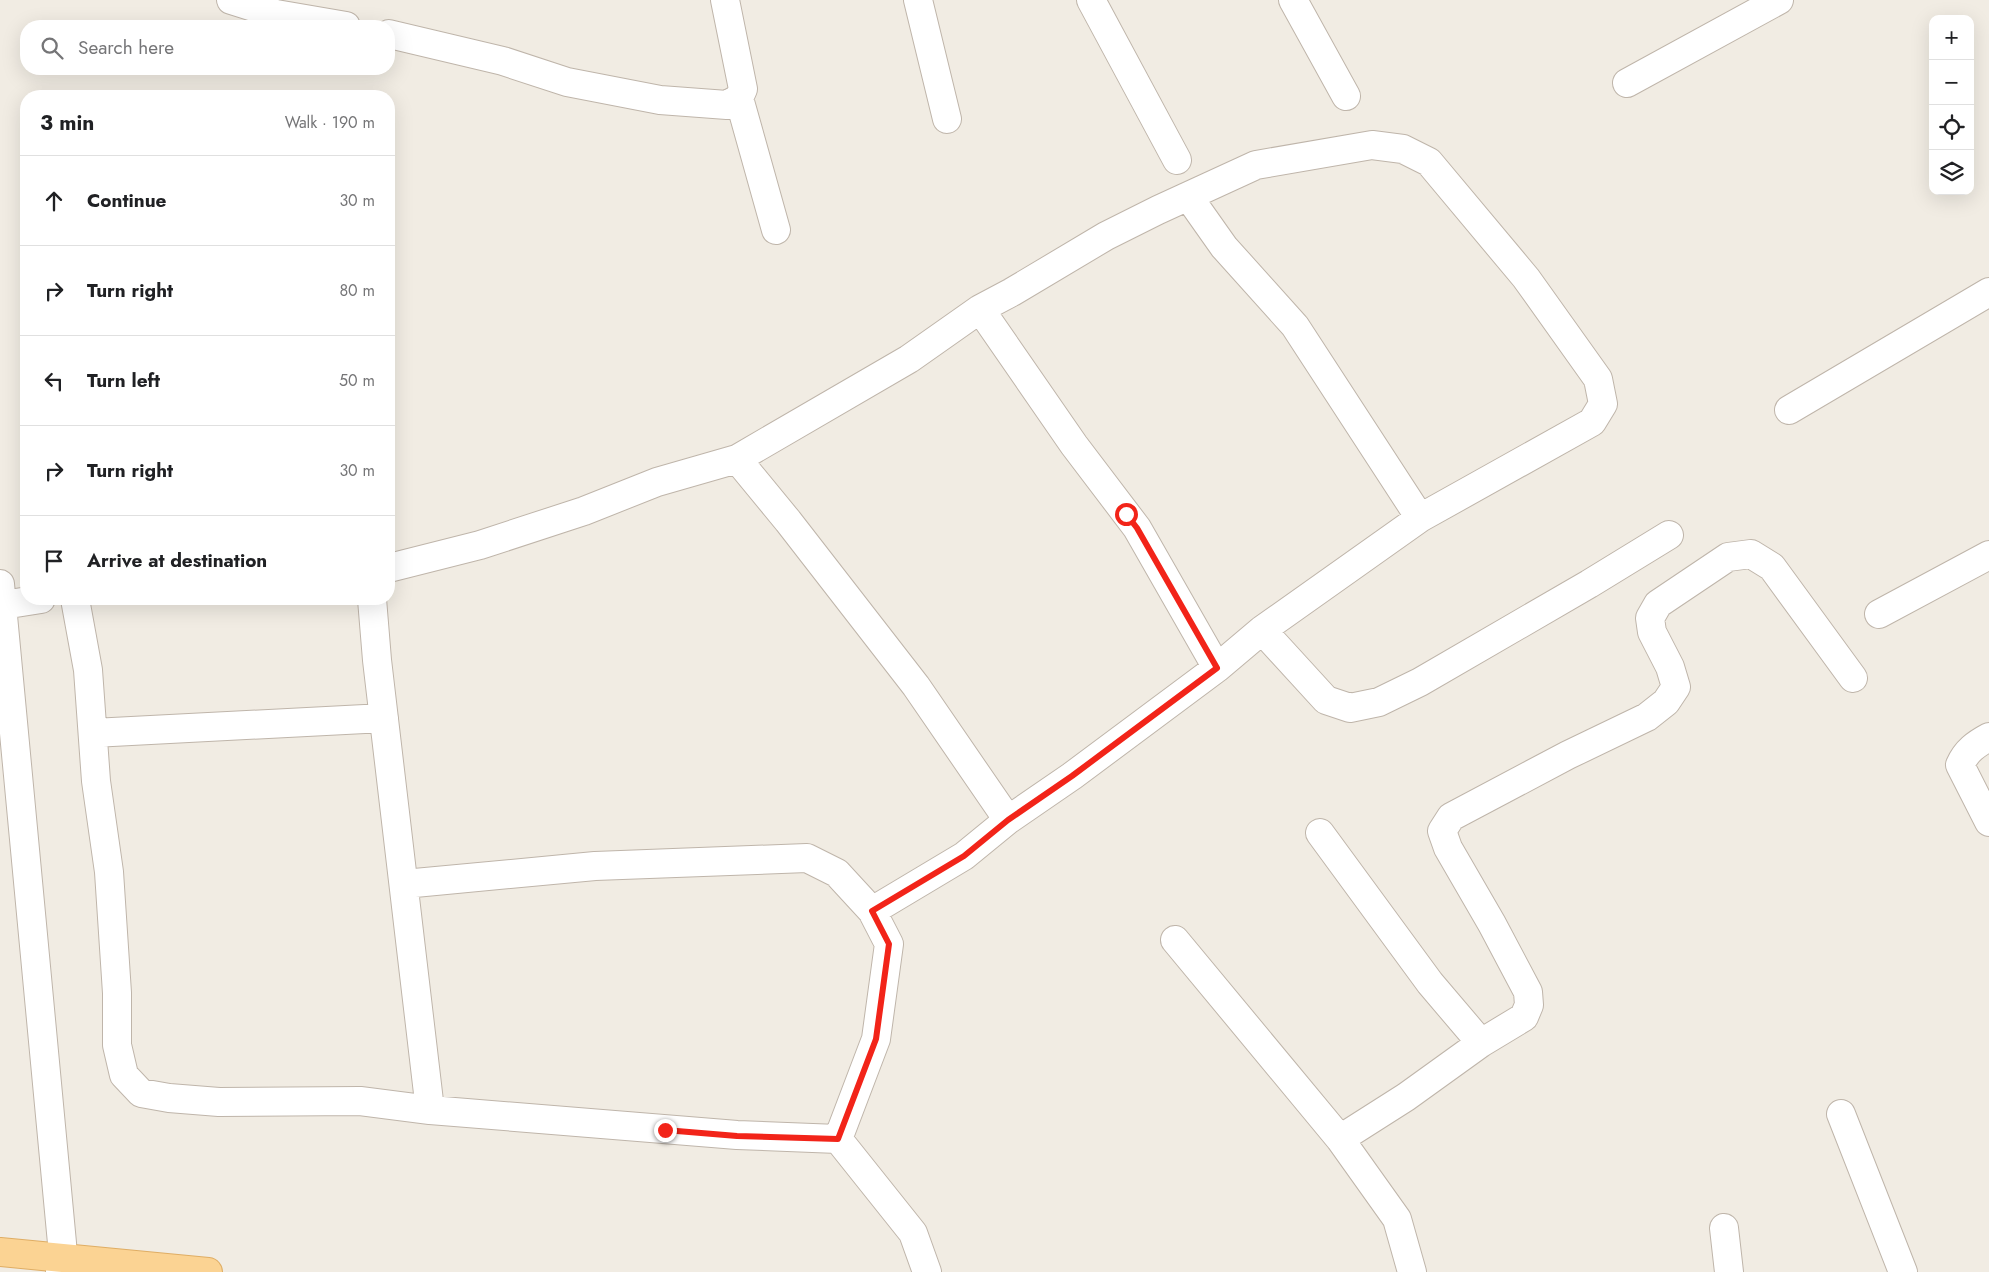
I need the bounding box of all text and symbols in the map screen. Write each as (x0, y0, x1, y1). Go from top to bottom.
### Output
map controls (1929, 15, 1974, 195)
button: + (1929, 15, 1974, 60)
search box (20, 20, 395, 75)
icon: search (38, 34, 66, 62)
text: Search here (78, 34, 174, 61)
button: − (1929, 60, 1974, 105)
button: locate (1929, 105, 1974, 150)
text: 3 min (40, 108, 94, 138)
text: Walk · 190 m (285, 111, 375, 134)
button: layers (1929, 150, 1974, 195)
icon: ahead (40, 187, 68, 215)
text: Continue (87, 187, 166, 214)
text: 30 m (339, 189, 375, 212)
icon: right (40, 277, 68, 305)
text: Turn right (87, 277, 173, 304)
text: 80 m (339, 279, 375, 302)
icon: left (40, 367, 68, 395)
text: Turn left (87, 367, 160, 394)
text: 50 m (339, 369, 375, 392)
icon: right (40, 457, 68, 485)
text: Turn right (87, 457, 173, 484)
text: 30 m (339, 459, 375, 482)
route start (1115, 503, 1138, 526)
icon: arrive (40, 547, 68, 575)
text: Arrive at destination (87, 547, 267, 574)
route end (654, 1119, 677, 1142)

